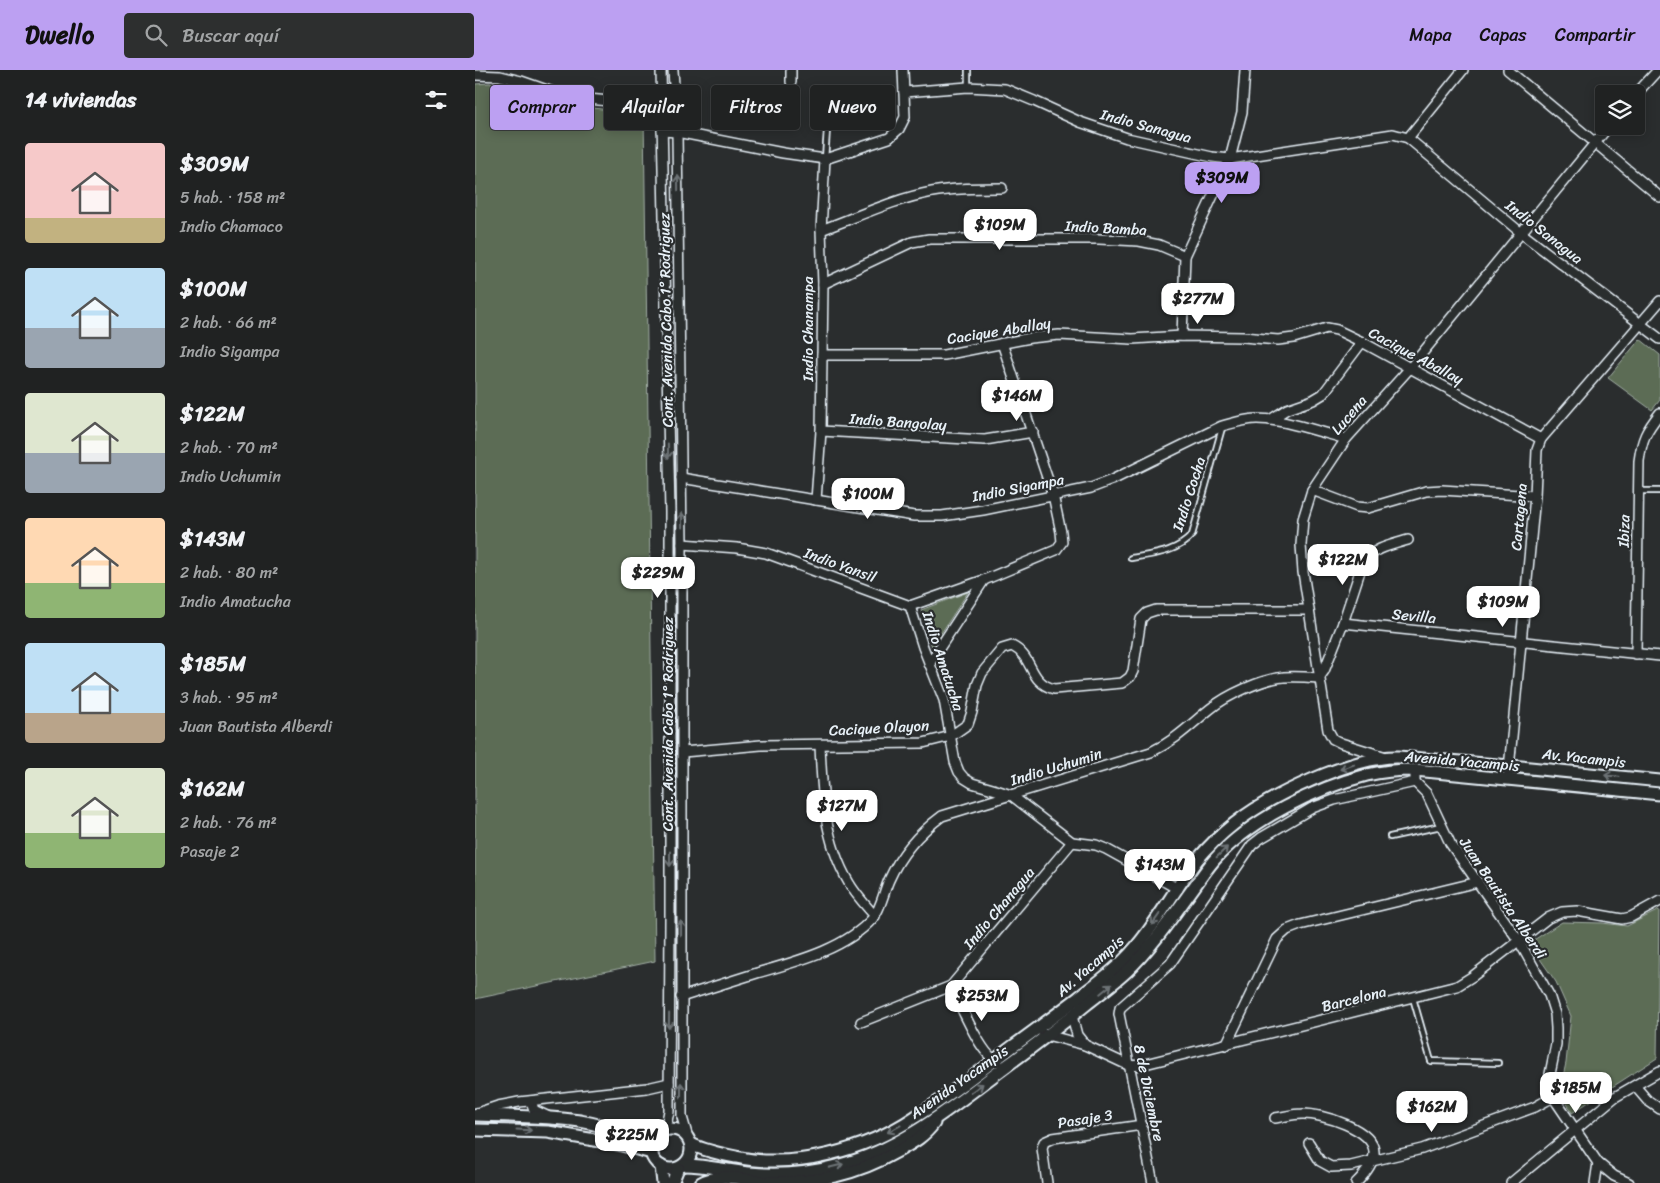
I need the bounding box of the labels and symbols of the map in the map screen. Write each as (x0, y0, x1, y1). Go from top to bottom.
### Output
street label: Indio Sanagua (1097, 101, 1195, 151)
pin: $309M (1187, 162, 1257, 204)
one-way arrow (673, 175, 683, 191)
street label: Indio Sanagua (1498, 192, 1589, 271)
pin: $109M (965, 208, 1035, 251)
street label: Cont. Avenida Cabo 1° Rodriguez (651, 212, 681, 428)
street label: Indio Bamba (1063, 213, 1148, 243)
street label: Indio Chanampa (795, 276, 821, 382)
pin: $277M (1163, 282, 1233, 325)
street label: Cacique Aballay (945, 310, 1053, 352)
street label: Cacique Aballay (1364, 320, 1469, 392)
pin: $146M (982, 380, 1052, 422)
street label: Lucena (1324, 389, 1374, 441)
street label: Indio Bangolay (848, 406, 948, 438)
one-way arrow (664, 443, 673, 459)
street label: Indio Cocha (1164, 453, 1213, 536)
street label: Indio Sigampa (969, 466, 1067, 510)
pin: $100M (833, 478, 903, 520)
street label: Cartagena (1503, 482, 1535, 552)
one-way arrow (677, 512, 687, 528)
street label: Ibiza (1611, 514, 1637, 549)
street label: Indio Yansil (799, 540, 880, 590)
pin: $122M (1308, 544, 1378, 586)
pin: $229M (623, 556, 693, 599)
pin: $109M (1468, 586, 1538, 628)
street label: Sevilla (1391, 601, 1438, 631)
street label: Indio Amatucha (914, 607, 972, 715)
street label: Cont. Avenida Cabo 1° Rodriguez (655, 616, 681, 831)
street label: Cacique Olayon (828, 712, 930, 744)
street label: Indio Uchumin (1006, 741, 1105, 794)
street label: Av. Yacampis (1540, 741, 1627, 775)
street label: Avenida Yacampis (1402, 743, 1521, 779)
one-way arrow (1339, 763, 1355, 772)
one-way arrow (1604, 771, 1620, 781)
pin: $127M (807, 790, 877, 832)
street label: Juan Bautista Alberdi (1452, 831, 1554, 965)
one-way arrow (1216, 846, 1228, 858)
pin: $143M (1125, 848, 1195, 891)
one-way arrow (665, 850, 675, 866)
street label: Indio Chanagua (956, 861, 1042, 956)
one-way arrow (1151, 912, 1161, 926)
one-way arrow (676, 920, 686, 936)
street label: Av. Yacampis (1049, 929, 1130, 1004)
street label: Barcelona (1319, 978, 1389, 1020)
pin: $253M (947, 980, 1017, 1022)
one-way arrow (1099, 983, 1112, 994)
one-way arrow (664, 1012, 674, 1029)
street label: Avenida Yacampis (903, 1038, 1014, 1126)
street label: 8 de Diciembre (1126, 1042, 1172, 1144)
pin: $185M (1541, 1072, 1611, 1114)
one-way arrow (677, 1082, 686, 1098)
one-way arrow (970, 1083, 984, 1093)
pin: $162M (1397, 1090, 1467, 1133)
street label: Pasaje 3 (1056, 1102, 1114, 1136)
pin: $225M (597, 1118, 667, 1161)
one-way arrow (887, 1124, 902, 1134)
one-way arrow (515, 1126, 531, 1135)
one-way arrow (828, 1161, 844, 1170)

